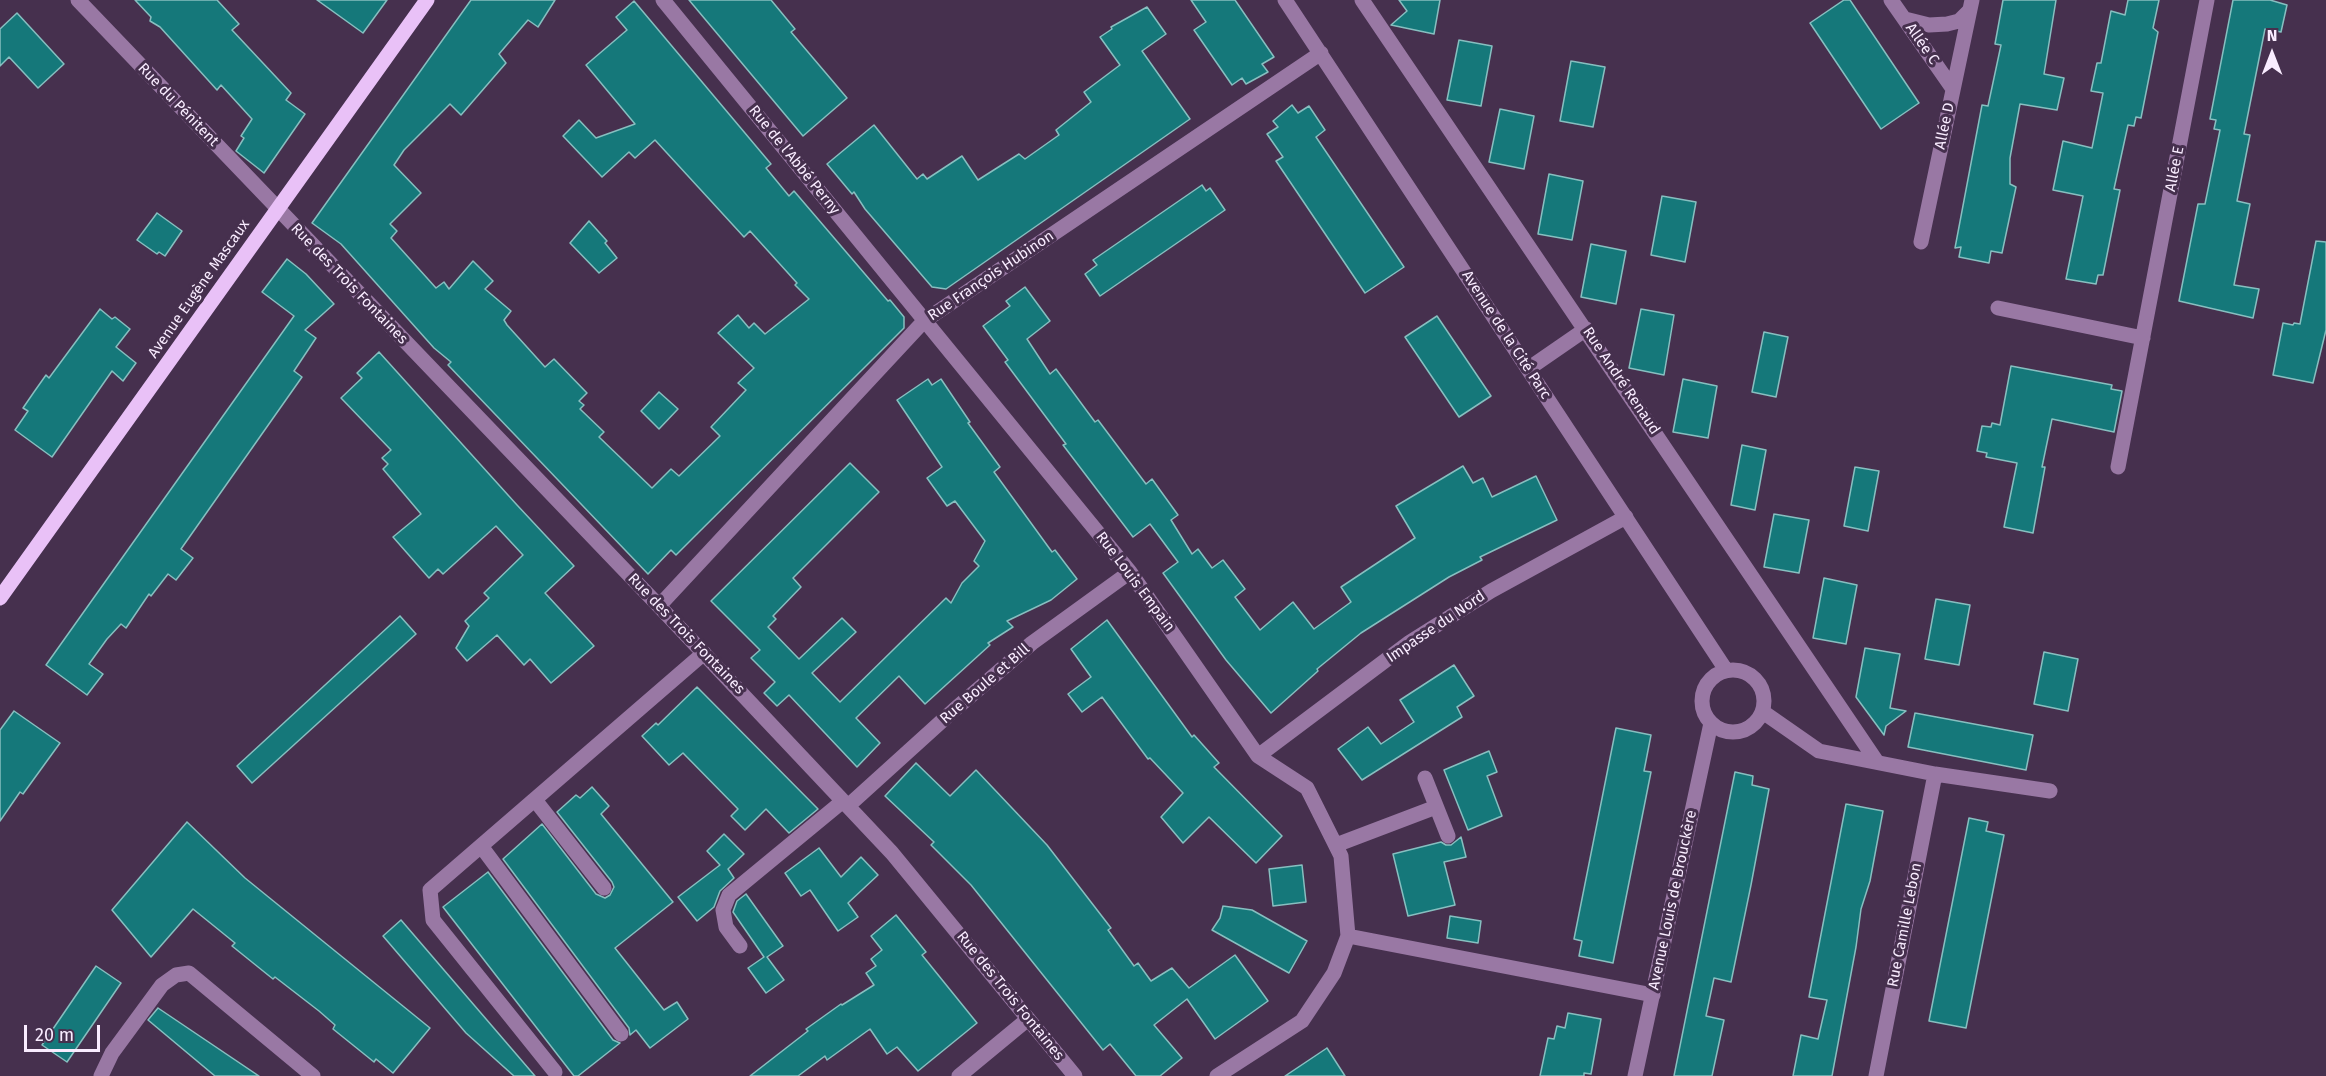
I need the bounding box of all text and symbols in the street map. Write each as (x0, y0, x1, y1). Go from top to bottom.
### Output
street label: Allée C (1901, 20, 1943, 68)
north arrow (2242, 24, 2302, 84)
text: N (2267, 26, 2277, 45)
street label: Rue du Pénitent (134, 60, 222, 150)
street label: Allée D (1931, 101, 1959, 151)
street label: Rue de l’Abbé Perny (745, 102, 843, 218)
street label: Allée E (2162, 145, 2188, 193)
street label: Avenue Eugène Mascaux (144, 216, 254, 362)
street label: Rue des Trois Fontaines (287, 220, 411, 348)
street label: Rue François Hubinon (925, 227, 1057, 325)
street label: Avenue de la Cité Parc (1458, 267, 1554, 403)
street label: Rue André Renaud (1578, 324, 1664, 438)
street label: Rue Louis Empain (1092, 528, 1178, 636)
street label: Rue des Trois Fontaines (624, 570, 748, 698)
street label: Impasse du Nord (1383, 587, 1489, 667)
street label: Rue Boule et Bill (937, 640, 1033, 728)
street label: Avenue Louis de Brouckère (1645, 809, 1701, 991)
street label: Rue Camille Lebon (1884, 861, 1926, 989)
street label: Rue des Trois Fontaines (952, 928, 1068, 1064)
scale bar (27, 1013, 104, 1051)
text: 20 m (35, 1024, 74, 1046)

